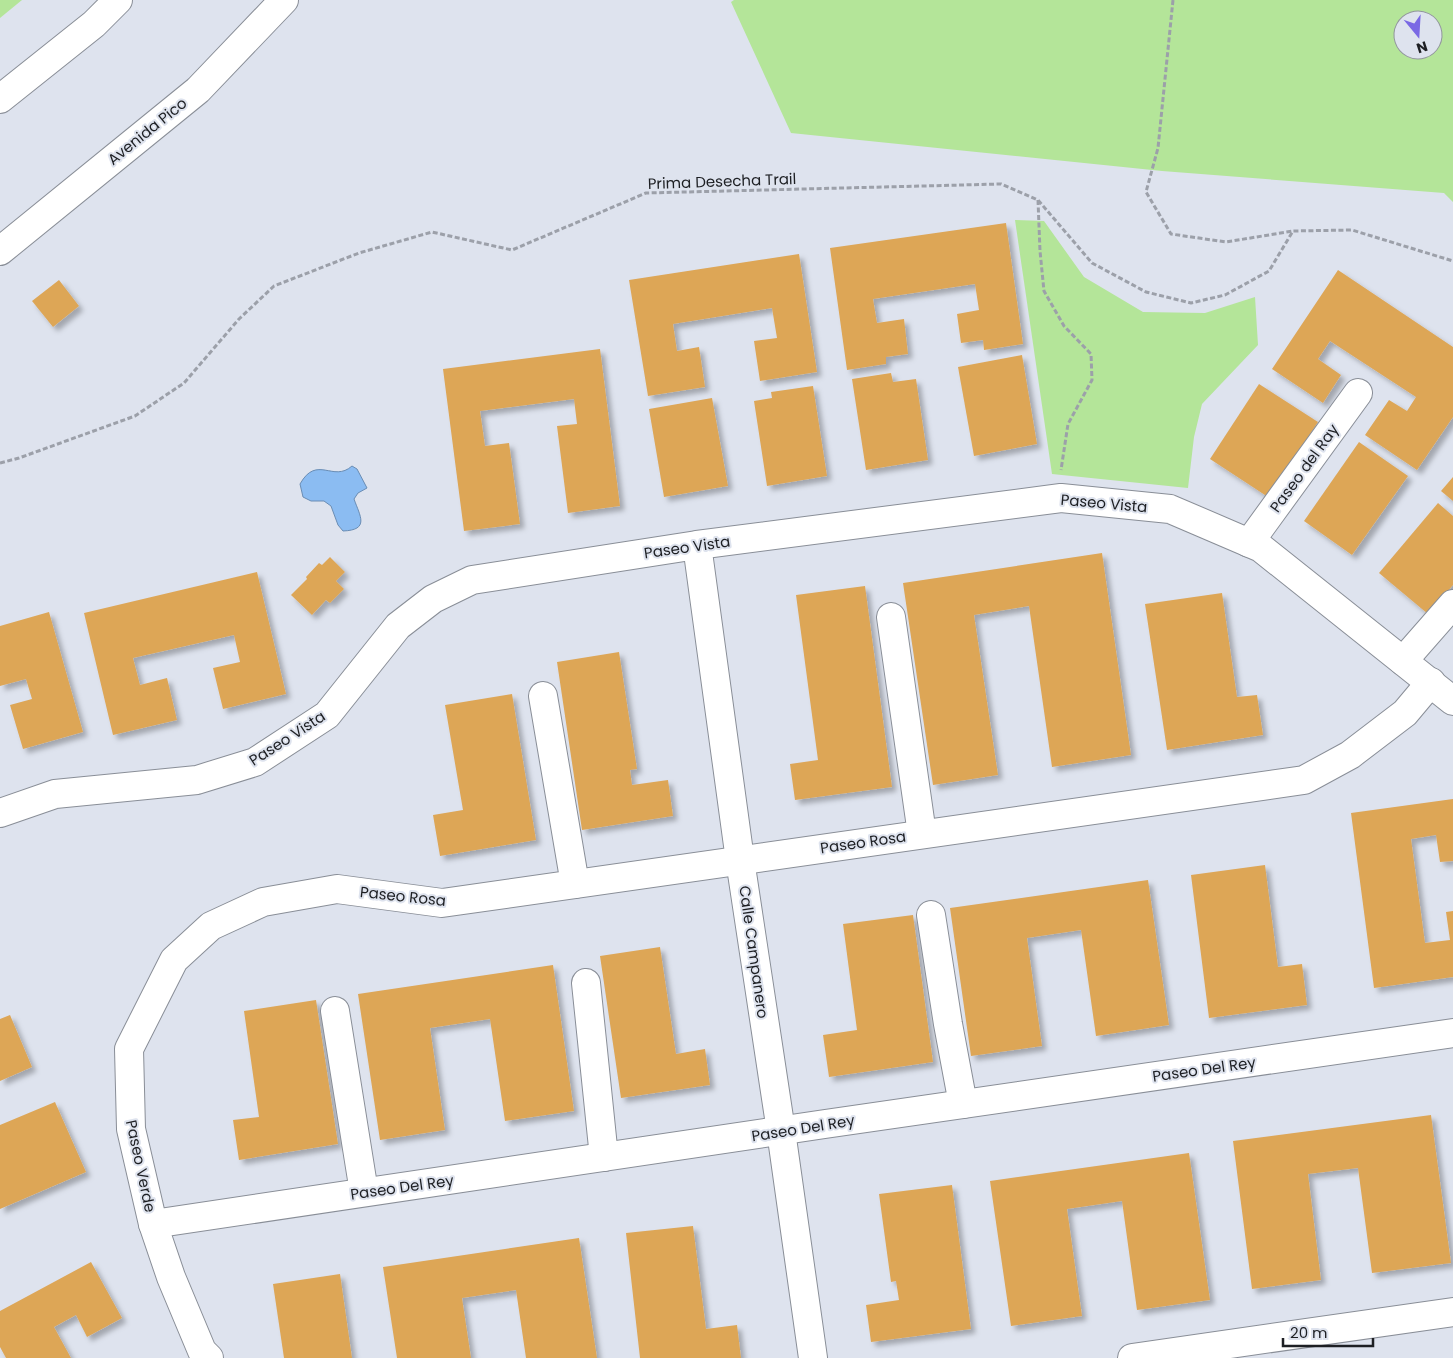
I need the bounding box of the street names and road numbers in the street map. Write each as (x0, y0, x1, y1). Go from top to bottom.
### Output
street label: Avenida Pico (103, 92, 191, 170)
street label: Prima Desecha Trail (647, 168, 797, 194)
street label: Paseo del Ray (1265, 419, 1344, 516)
street label: Paseo Vista (1060, 489, 1148, 517)
street label: Paseo Vista (643, 531, 731, 563)
street label: Paseo Vista (245, 706, 329, 770)
street label: Paseo Rosa (819, 826, 907, 858)
street label: Paseo Rosa (359, 881, 447, 911)
street label: Calle Campanero (734, 884, 774, 1020)
street label: Paseo Del Rey (1151, 1051, 1258, 1087)
street label: Paseo Del Rey (750, 1109, 857, 1147)
street label: Paseo Verde (121, 1118, 161, 1214)
street label: Paseo Del Rey (349, 1169, 456, 1205)

